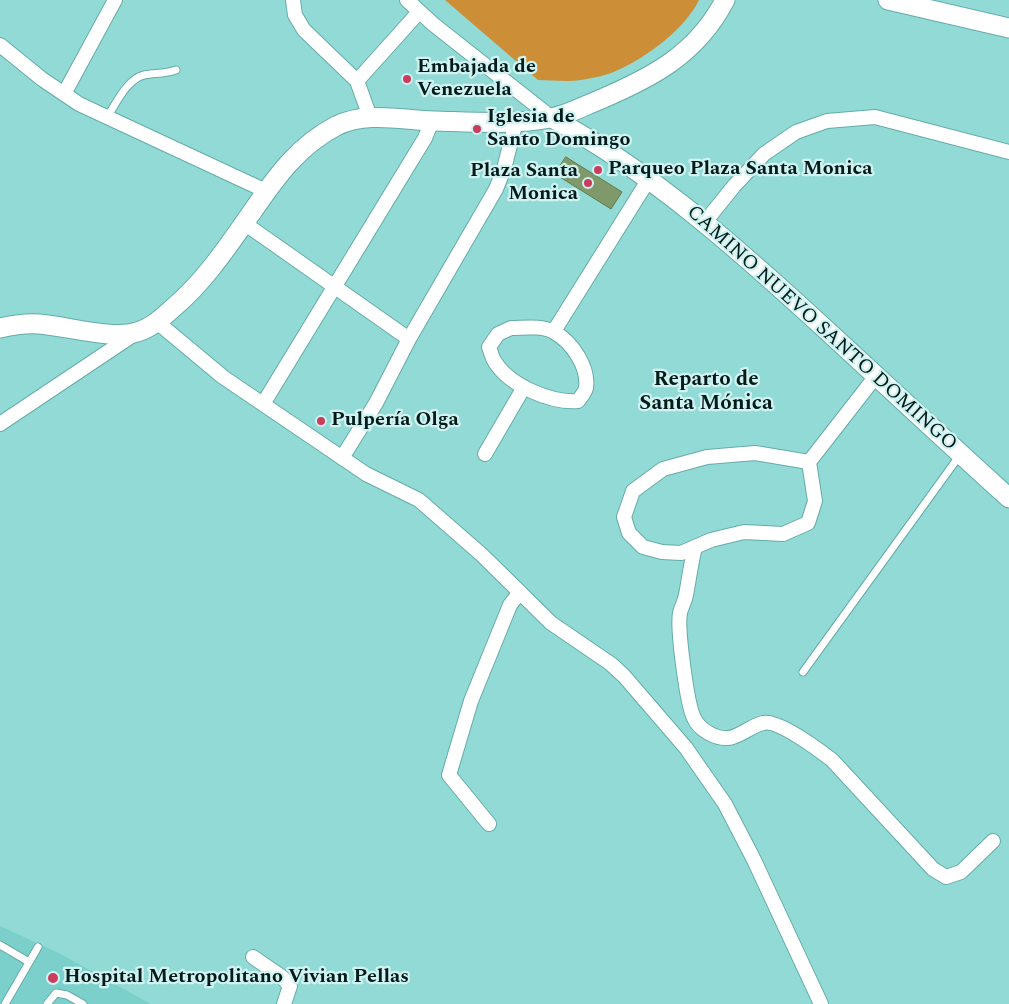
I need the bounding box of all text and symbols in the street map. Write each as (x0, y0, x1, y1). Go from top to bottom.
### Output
place label: Embajada de Venezuela (417, 56, 536, 103)
marker: Embajada de Venezuela (401, 73, 413, 85)
place label: Iglesia de Santo Domingo (487, 106, 631, 153)
marker: Iglesia de Santo Domingo (471, 123, 483, 135)
place label: Parqueo Plaza Santa Monica (608, 158, 873, 182)
place label: Plaza Santa Monica (470, 160, 578, 207)
marker: Parqueo Plaza Santa Monica (592, 164, 604, 176)
marker: Plaza Santa Monica (582, 177, 594, 189)
street label: CAMINO NUEVO SANTO DOMINGO (681, 201, 961, 457)
district label: Reparto de Santa Mónica (639, 368, 773, 418)
place label: Pulpería Olga (331, 409, 459, 433)
marker: Pulpería Olga (315, 415, 327, 427)
place label: Hospital Metropolitano Vivian Pellas (64, 966, 409, 990)
marker: Hospital Metropolitano Vivian Pellas (46, 971, 60, 985)

